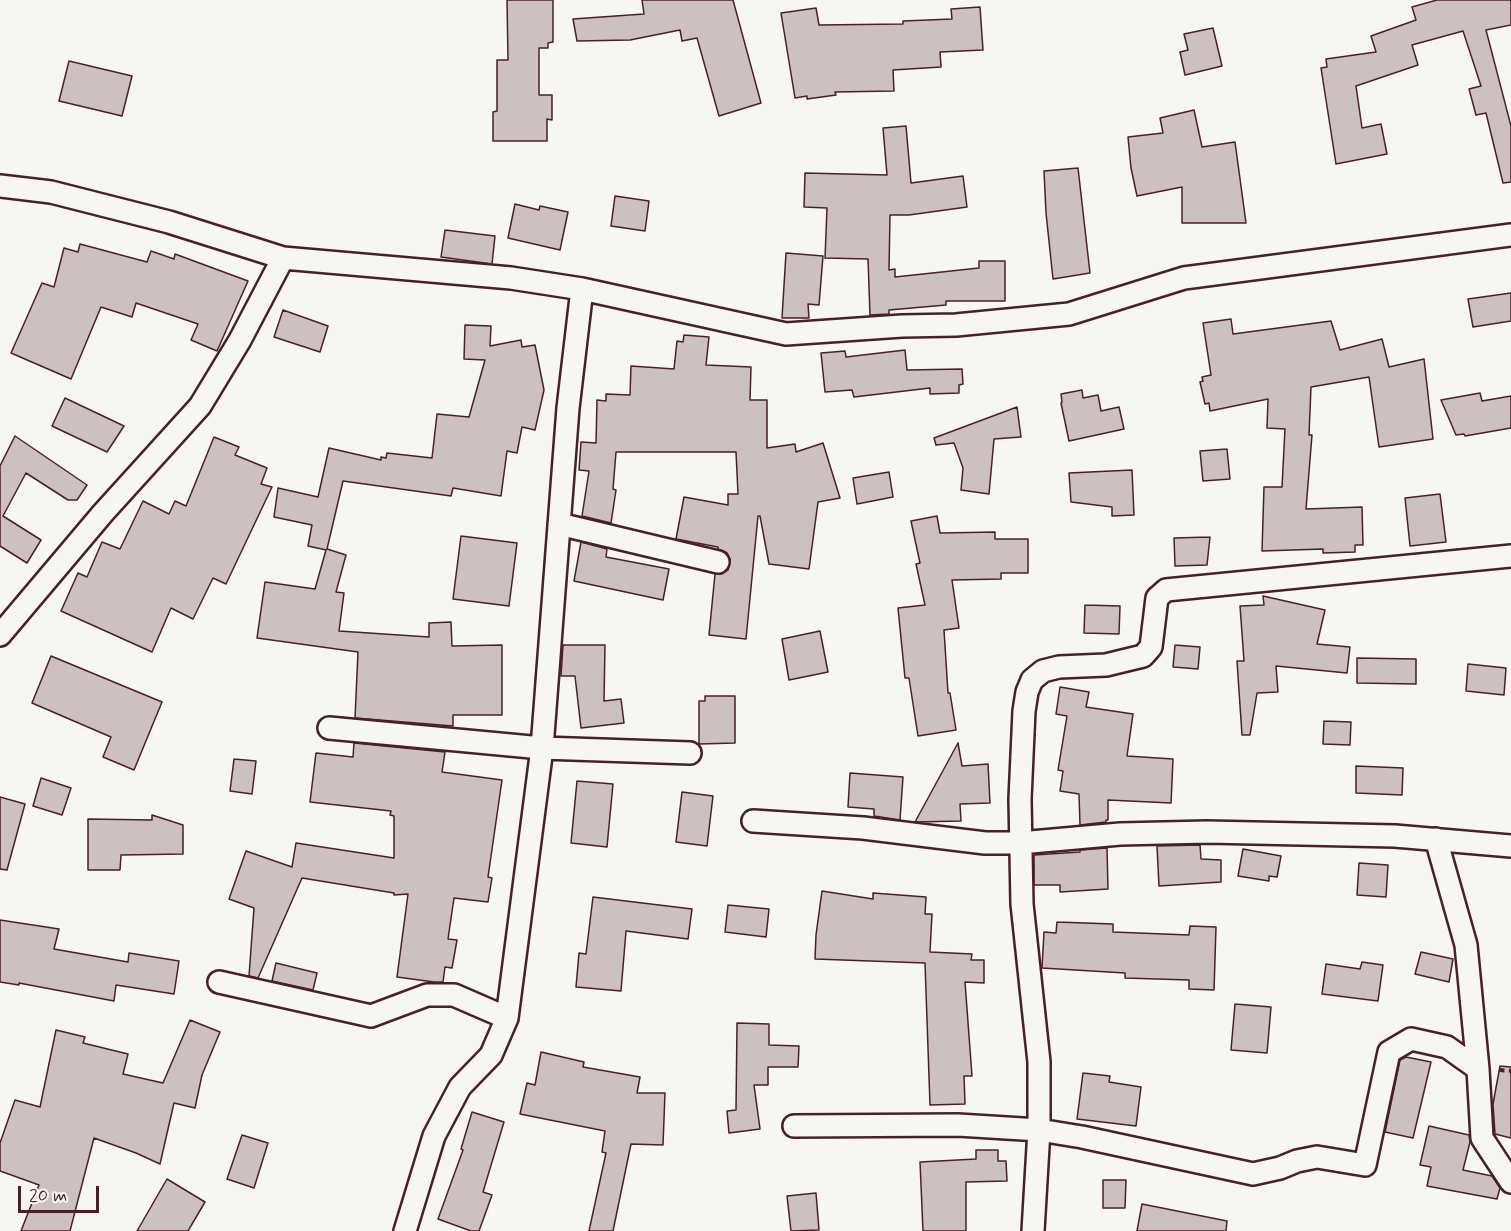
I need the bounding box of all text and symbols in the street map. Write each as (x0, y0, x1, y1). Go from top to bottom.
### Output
scale bar (21, 1174, 102, 1212)
text: 20 m (29, 1184, 67, 1208)

